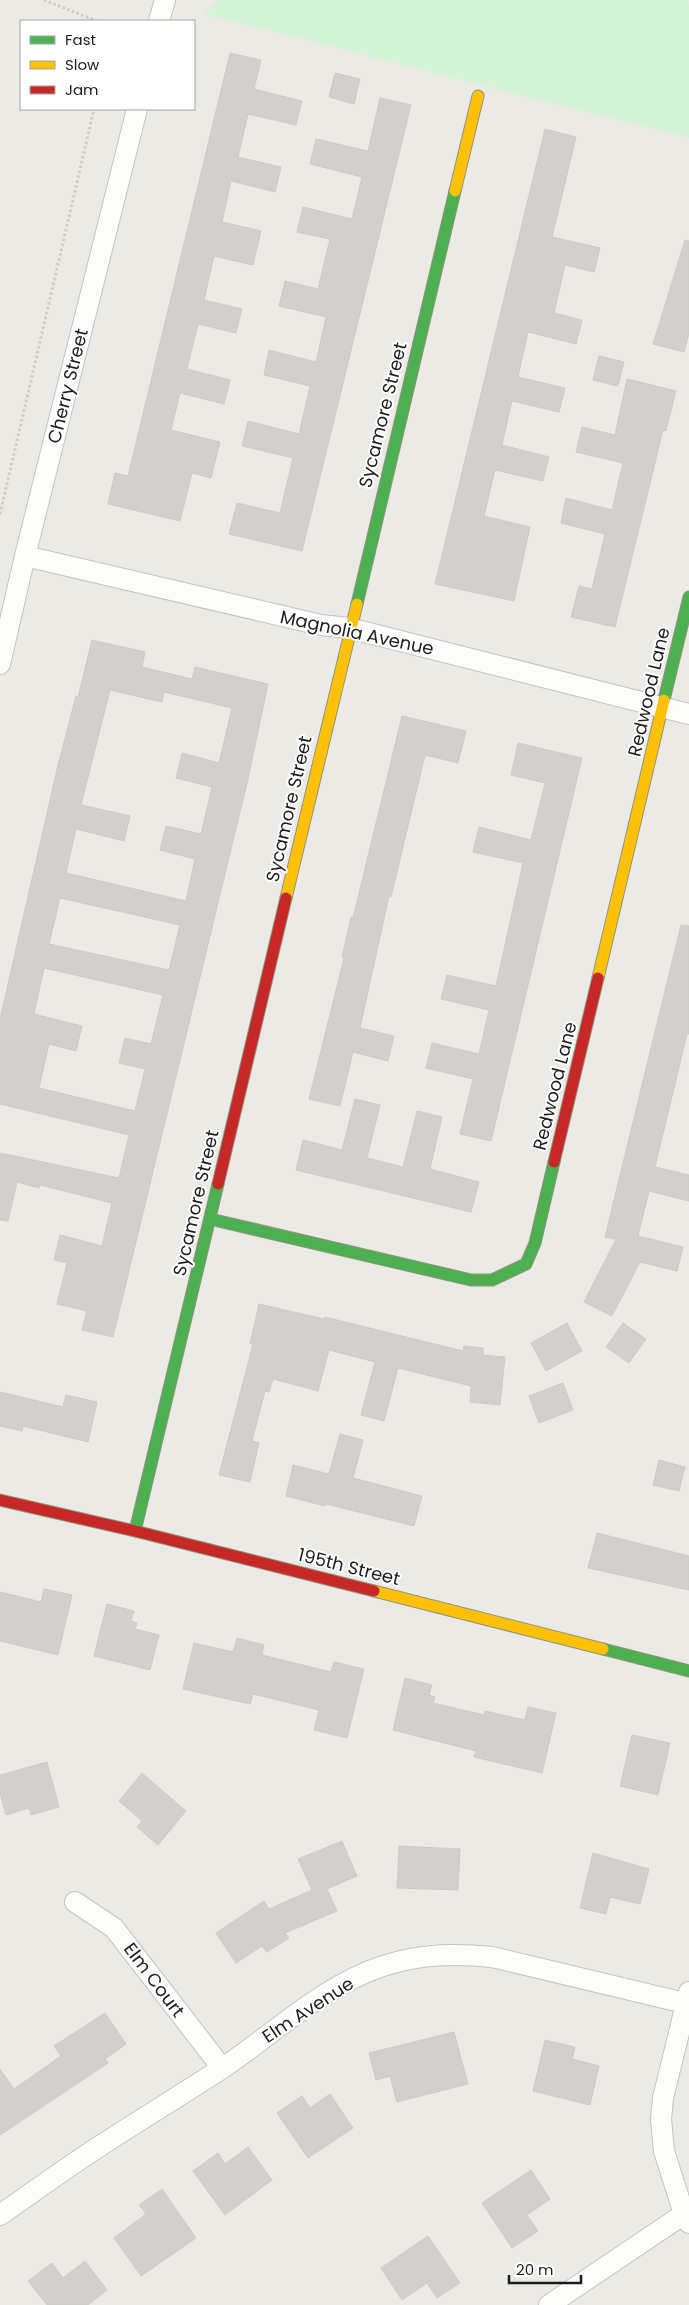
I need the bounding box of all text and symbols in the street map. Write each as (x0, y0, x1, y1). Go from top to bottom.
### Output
legend (20, 20, 195, 110)
text: Fast (65, 29, 96, 50)
text: Slow (65, 54, 100, 75)
text: Jam (65, 79, 99, 100)
street label: Cherry Street (41, 326, 94, 446)
street label: Sycamore Street (352, 339, 413, 490)
street label: Magnolia Avenue (278, 604, 436, 661)
street label: Redwood Lane (622, 625, 676, 759)
street label: Sycamore Street (260, 733, 317, 884)
street label: Redwood Lane (526, 1019, 583, 1153)
street label: Sycamore Street (167, 1127, 224, 1278)
street label: 195th Street (296, 1542, 403, 1591)
street label: Elm Court (118, 1937, 191, 2022)
street label: Elm Avenue (257, 1971, 358, 2049)
scale bar (509, 2252, 582, 2284)
text: 20 m (516, 2259, 554, 2280)

